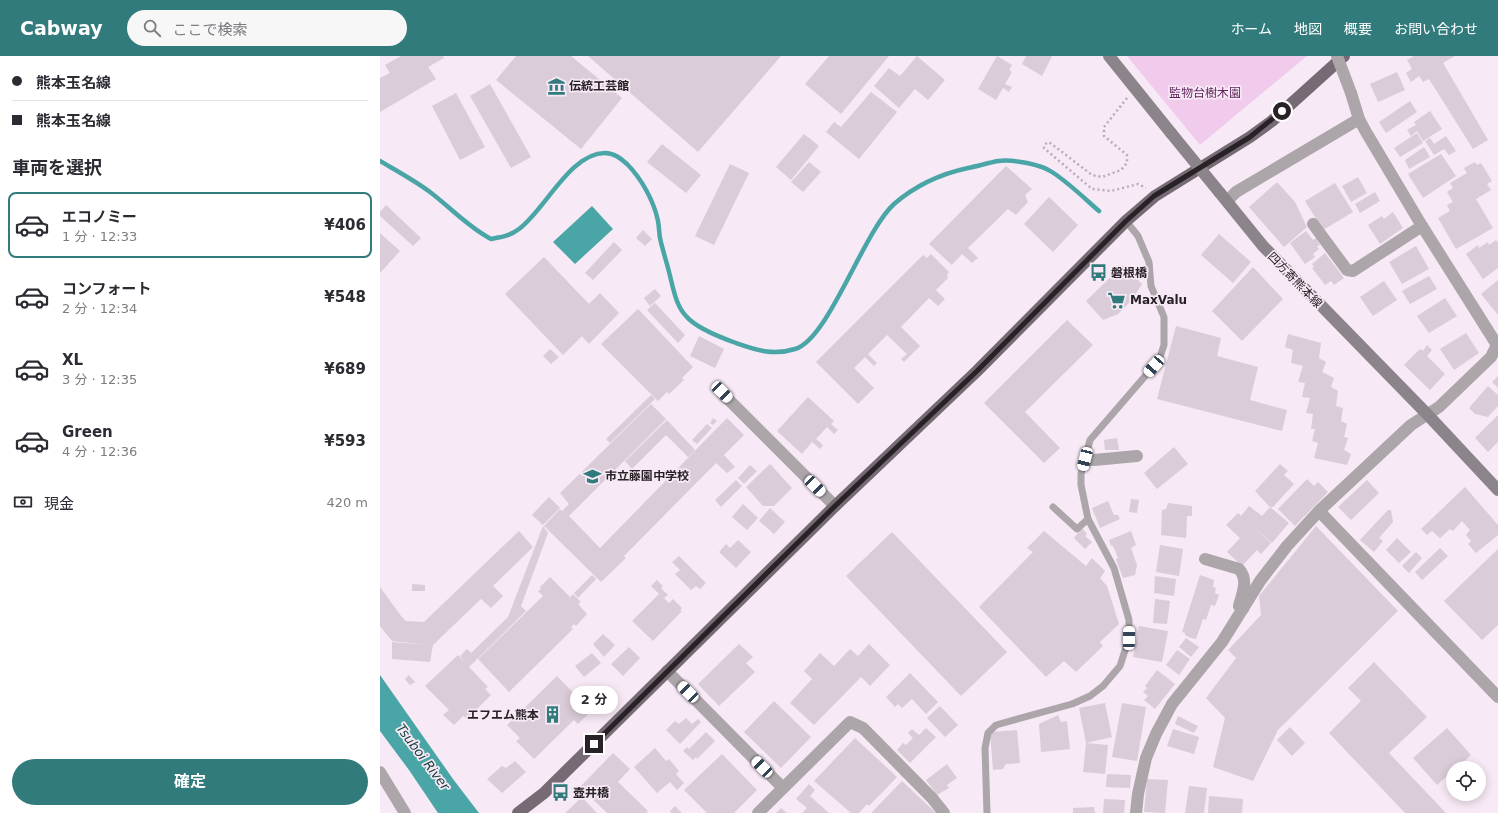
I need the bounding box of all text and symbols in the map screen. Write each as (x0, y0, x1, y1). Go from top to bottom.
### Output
search box (127, 10, 407, 46)
text: Cabway (20, 17, 103, 39)
icon: search (141, 17, 163, 39)
text: ここで検索 (173, 21, 248, 39)
text: ホーム (1230, 21, 1272, 37)
text: 地図 (1294, 21, 1322, 37)
text: 概要 (1344, 21, 1372, 37)
text: お問い合わせ (1394, 21, 1478, 37)
text: 熊本玉名線 (36, 74, 111, 92)
museum icon: 伝統工芸館 (546, 76, 566, 96)
place label: 伝統工芸館 (569, 79, 629, 93)
park label: 監物台樹木園 (1169, 86, 1241, 100)
route start (1273, 102, 1291, 120)
text: 熊本玉名線 (36, 112, 111, 130)
text: 車両を選択 (12, 157, 102, 178)
icon: car (14, 207, 50, 243)
text: エコノミー (62, 208, 137, 226)
text: ¥406 (324, 216, 366, 234)
text: 1 分 · 12:33 (62, 229, 137, 244)
street label: 四方寄熊本線 (1265, 249, 1325, 311)
bus stop icon: 磐根橋 (1088, 263, 1108, 283)
place label: 磐根橋 (1111, 266, 1148, 280)
icon: car (14, 279, 50, 315)
text: コンフォート (62, 280, 152, 298)
text: ¥548 (324, 288, 366, 306)
supermarket icon: MaxValu (1107, 290, 1127, 310)
place label: MaxValu (1130, 293, 1187, 307)
text: 2 分 · 12:34 (62, 301, 137, 316)
icon: car (14, 351, 50, 387)
text: XL (62, 351, 83, 369)
car (1142, 353, 1166, 379)
text: ¥689 (324, 360, 366, 378)
text: 3 分 · 12:35 (62, 372, 137, 387)
car (709, 379, 735, 405)
icon: car (14, 423, 50, 459)
text: Green (62, 423, 113, 441)
text: ¥593 (324, 432, 366, 450)
text: 4 分 · 12:36 (62, 444, 137, 459)
car (1076, 446, 1094, 472)
school or university icon: 市立藤園中学校 (582, 466, 602, 486)
place label: 市立藤園中学校 (605, 469, 689, 483)
car (802, 473, 828, 499)
icon: cash (12, 491, 34, 513)
text: 現金 (44, 495, 74, 513)
text: 420 m (326, 495, 368, 510)
car (1123, 626, 1135, 650)
car (675, 679, 701, 705)
callout: 2 分 (570, 686, 618, 714)
text: 2 分 (581, 692, 607, 707)
building icon: エフエム熊本 (542, 705, 562, 725)
place label: エフエム熊本 (467, 708, 539, 722)
water label: Tsuboi River (393, 721, 454, 794)
route end (585, 735, 603, 753)
car (749, 754, 775, 780)
button: 確定 (12, 759, 368, 805)
map controls (1446, 761, 1486, 801)
button: locate (1446, 761, 1486, 801)
bus stop icon: 壺井橋 (550, 783, 570, 803)
place label: 壺井橋 (573, 786, 610, 800)

